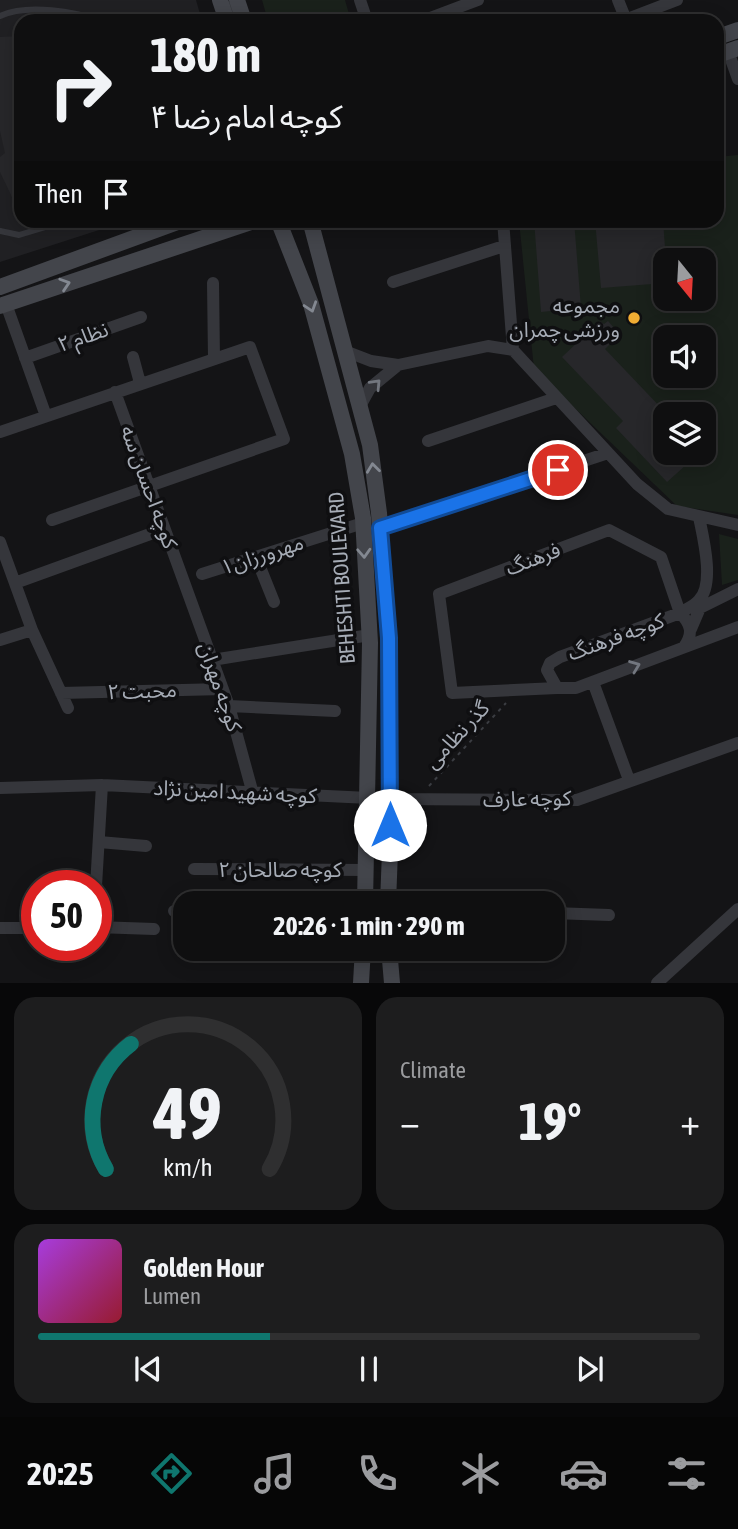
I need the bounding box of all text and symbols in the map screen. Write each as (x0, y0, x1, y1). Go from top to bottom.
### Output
text: 180 m (150, 26, 261, 82)
icon: right (35, 42, 126, 133)
text: کوچه امام رضا ۴ (150, 98, 342, 135)
icon: arrive (97, 175, 135, 213)
text: Then (35, 179, 83, 209)
north arrow (653, 248, 716, 312)
map controls (653, 248, 716, 465)
one-way arrow (58, 278, 70, 292)
place label: مجموعه ورزشی چمران (509, 293, 620, 343)
one-way arrow (303, 301, 317, 313)
marker: مجموعه ورزشی چمران (626, 310, 642, 326)
street label: نظام ۲ (54, 316, 113, 361)
button: sound (653, 325, 716, 388)
one-way arrow (367, 379, 380, 392)
button: layers (653, 402, 716, 465)
street label: کوچه احسان سه (115, 422, 183, 553)
pin (528, 440, 588, 500)
icon: arrive (539, 451, 577, 489)
one-way arrow (366, 462, 381, 474)
street label: BEHESHTI BOULEVARD (323, 491, 359, 665)
street label: مهرورزان۱ (217, 529, 306, 580)
street label: فرهنگ (502, 537, 564, 580)
one-way arrow (357, 548, 372, 559)
street label: کوچه فرهنگ (564, 607, 668, 666)
street label: کوچه مهران (193, 639, 248, 735)
one-way arrow (628, 660, 640, 674)
street label: محبت ۲ (107, 677, 177, 703)
street label: گذر نظامی (419, 695, 495, 774)
street label: کوچه شهید امین نژاد (153, 775, 318, 809)
street label: کوچه عارف (483, 785, 572, 813)
position arrow (353, 788, 427, 862)
street label: کوچه صالحان ۲ (218, 857, 342, 883)
speed limit sign: 50 (21, 870, 112, 961)
text: 20:26 · 1 min · 290 m (273, 911, 465, 941)
text: Climate (400, 1057, 466, 1083)
text: 49 (153, 1072, 222, 1155)
text: 19° (518, 1091, 582, 1151)
text: − (400, 1100, 420, 1143)
text: + (680, 1100, 700, 1143)
text: km/h (163, 1153, 213, 1181)
text: Golden Hour (143, 1253, 263, 1283)
text: Lumen (143, 1283, 201, 1309)
icon: previous (129, 1350, 167, 1388)
icon: pause (350, 1350, 388, 1388)
icon: next (571, 1350, 609, 1388)
icon: directions (147, 1449, 196, 1498)
icon: music (250, 1449, 299, 1498)
icon: phone (353, 1449, 402, 1498)
icon: climate (456, 1449, 505, 1498)
icon: car (559, 1449, 608, 1498)
icon: filters (662, 1449, 711, 1498)
text: 20:25 (27, 1455, 93, 1492)

